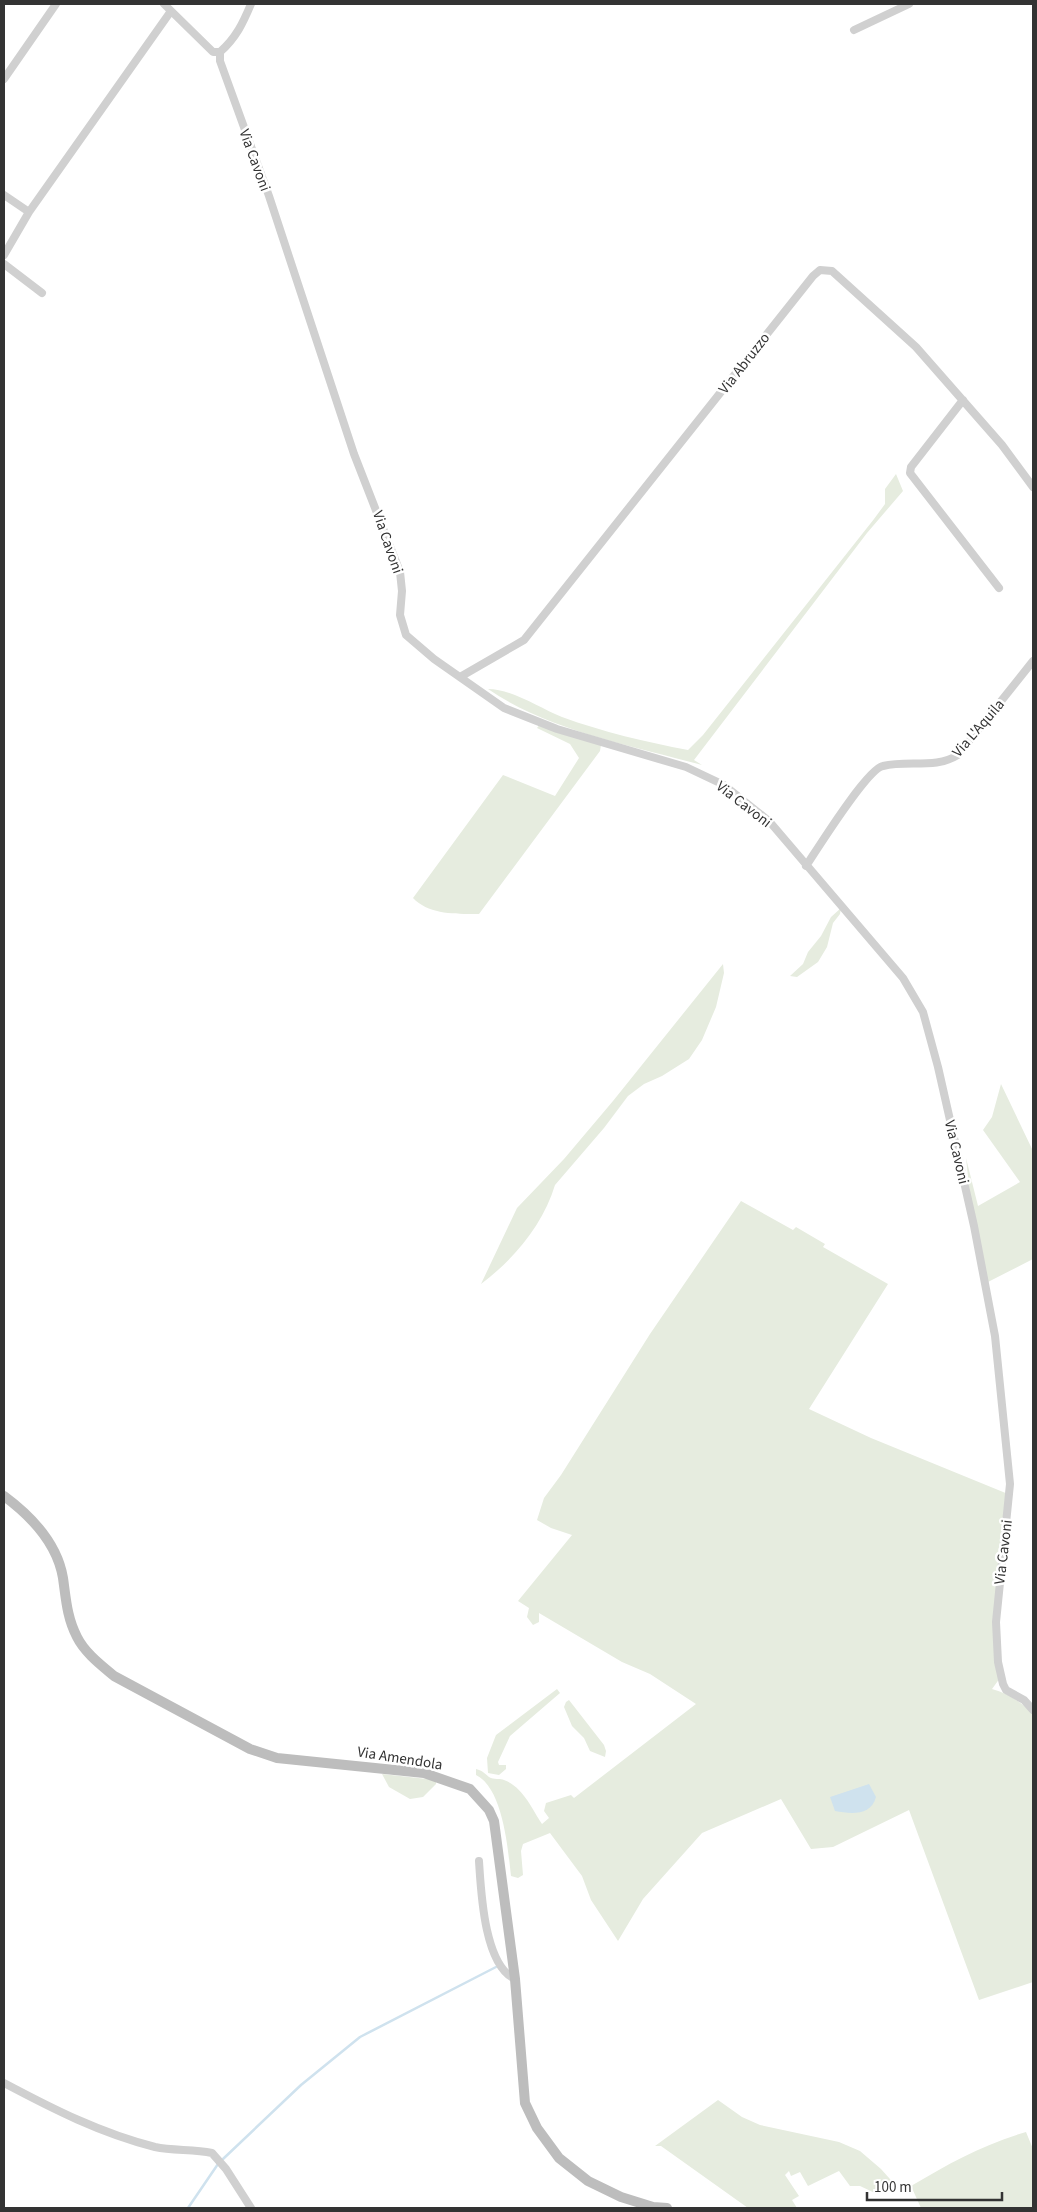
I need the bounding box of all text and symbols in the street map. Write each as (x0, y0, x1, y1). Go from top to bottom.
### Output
street label: Via Cavoni (234, 126, 276, 194)
street label: Via Abruzzo (714, 328, 775, 398)
street label: Via Cavoni (367, 508, 408, 576)
street label: Via L'Aquila (947, 695, 1009, 762)
street label: Via Cavoni (712, 776, 776, 833)
street label: Via Cavoni (939, 1118, 974, 1186)
street label: Via Cavoni (989, 1518, 1018, 1586)
street label: Via Amendola (356, 1741, 444, 1776)
scale bar (867, 2170, 1002, 2202)
text: 100 m (874, 2177, 912, 2198)

